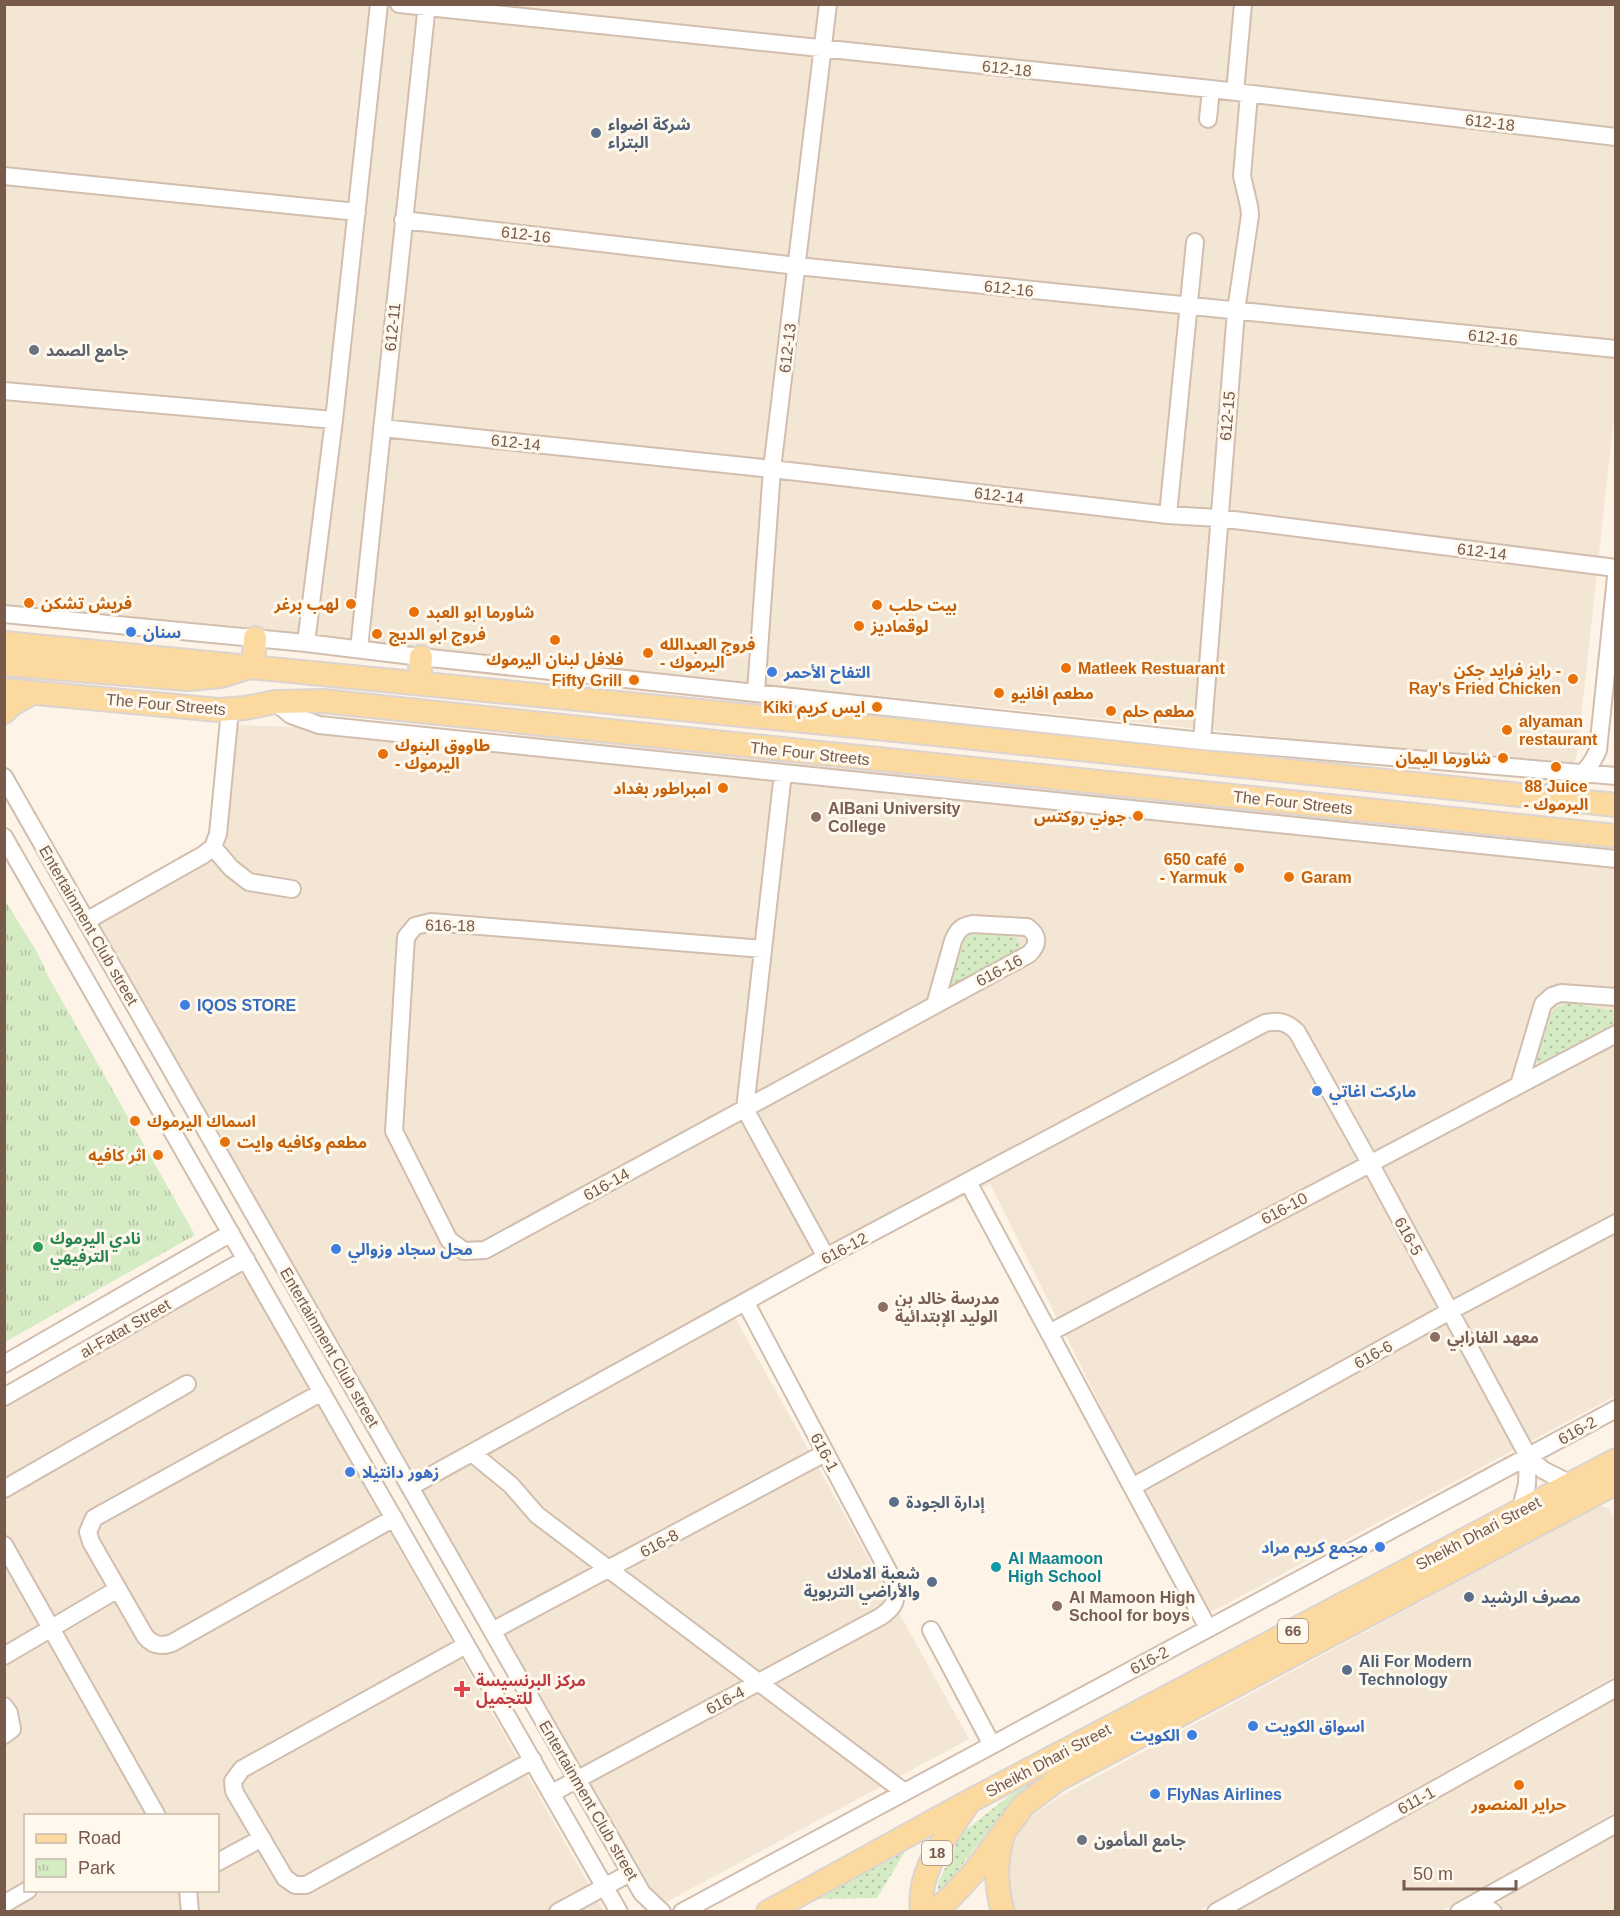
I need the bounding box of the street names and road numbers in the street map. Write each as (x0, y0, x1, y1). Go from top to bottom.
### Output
street label: 612-18 (981, 57, 1033, 80)
street label: 612-18 (1464, 111, 1516, 134)
street label: 612-16 (500, 223, 552, 246)
street label: 612-16 (983, 277, 1035, 300)
street label: 612-11 (382, 302, 404, 352)
street label: 612-13 (776, 322, 799, 374)
street label: 612-16 (1467, 326, 1519, 349)
street label: 612-15 (1217, 390, 1238, 442)
street label: 612-14 (490, 431, 542, 454)
street label: 612-14 (973, 484, 1025, 507)
street label: 612-14 (1456, 540, 1508, 563)
street label: The Four Streets (105, 691, 226, 718)
street label: The Four Streets (749, 739, 871, 768)
street label: The Four Streets (1232, 788, 1354, 817)
street label: Entertainment Club street (36, 842, 142, 1009)
street label: 616-18 (425, 917, 475, 934)
street label: 616-16 (973, 951, 1025, 990)
street label: 616-14 (580, 1165, 632, 1204)
street label: 616-10 (1258, 1189, 1310, 1228)
street label: 616-5 (1391, 1214, 1426, 1258)
street label: 616-12 (818, 1229, 870, 1268)
street label: Entertainment Club street (277, 1264, 383, 1431)
street label: al-Fatat Street (77, 1295, 174, 1361)
street label: 616-6 (1351, 1337, 1395, 1372)
street label: 616-2 (1555, 1413, 1599, 1448)
street label: 616-1 (807, 1430, 842, 1474)
street label: Sheikh Dhari Street (1413, 1493, 1544, 1574)
street label: 616-8 (637, 1526, 681, 1561)
road number: 66 (1278, 1619, 1308, 1643)
street label: 616-2 (1127, 1643, 1171, 1678)
street label: 616-4 (703, 1683, 747, 1718)
street label: Entertainment Club street (536, 1717, 642, 1884)
street label: Sheikh Dhari Street (983, 1720, 1114, 1801)
street label: 611-1 (1395, 1783, 1438, 1818)
road number: 18 (922, 1841, 952, 1865)

